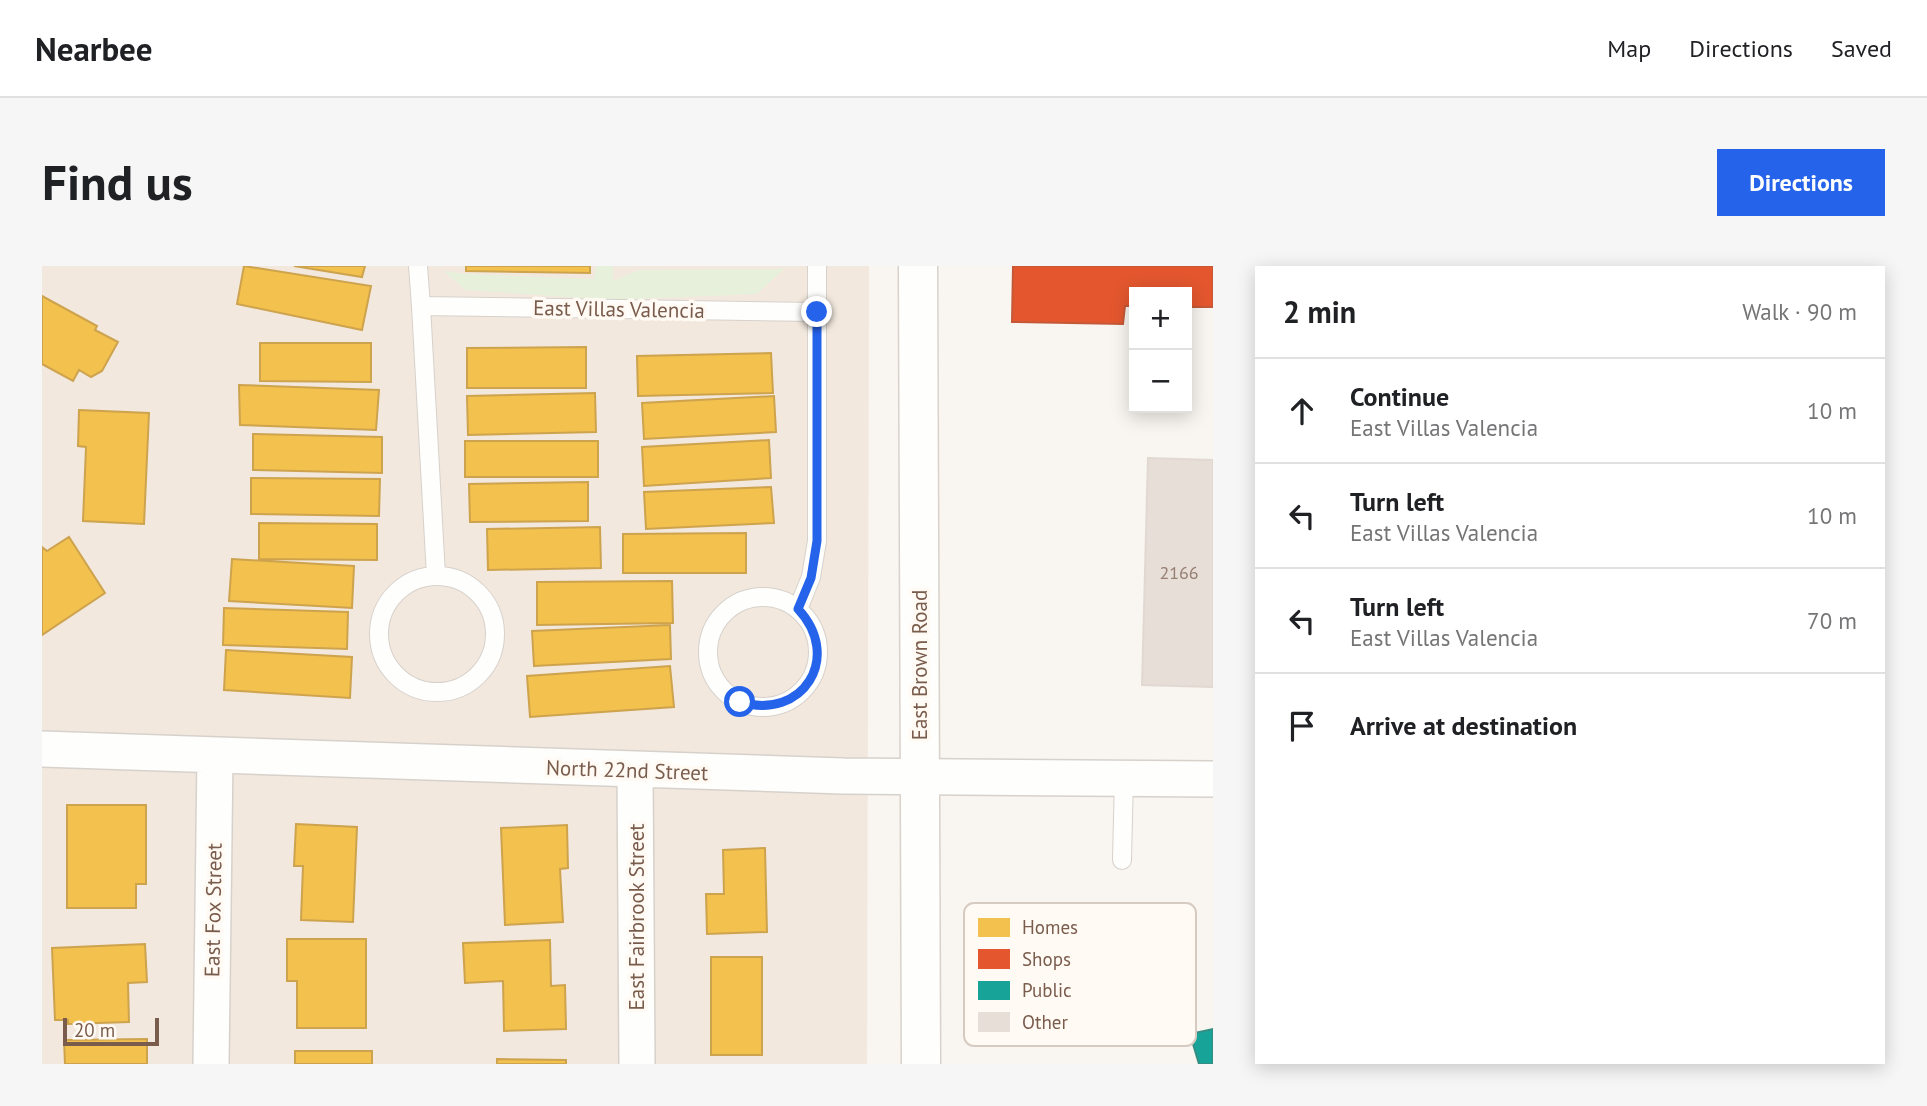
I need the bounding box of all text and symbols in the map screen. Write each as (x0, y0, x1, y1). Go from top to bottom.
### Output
text: Nearbee (35, 27, 152, 70)
text: Map (1607, 33, 1651, 64)
text: Directions (1689, 33, 1793, 64)
text: Saved (1831, 33, 1892, 64)
button: Directions (1717, 149, 1885, 216)
text: Find us (42, 150, 193, 214)
map controls (1129, 287, 1192, 413)
button: + (1129, 287, 1192, 350)
text: 2 min (1283, 292, 1356, 331)
street label: East Villas Valencia (533, 294, 705, 324)
route end (801, 296, 832, 327)
text: Walk · 90 m (1742, 297, 1857, 326)
button: − (1129, 350, 1192, 413)
text: Continue (1350, 380, 1449, 413)
icon: ahead (1283, 392, 1321, 430)
text: 10 m (1807, 396, 1857, 425)
text: East Villas Valencia (1350, 413, 1538, 442)
text: Turn left (1350, 485, 1444, 518)
icon: left (1283, 497, 1321, 535)
text: 10 m (1807, 501, 1857, 530)
text: East Villas Valencia (1350, 518, 1538, 547)
house number: 2166 (1159, 561, 1199, 584)
street label: East Brown Road (906, 590, 933, 740)
text: Turn left (1350, 590, 1444, 623)
icon: left (1283, 602, 1321, 640)
text: 70 m (1807, 606, 1857, 635)
text: East Villas Valencia (1350, 623, 1538, 652)
route start (724, 686, 755, 717)
icon: arrive (1283, 707, 1321, 745)
text: Arrive at destination (1350, 709, 1577, 742)
street label: North 22nd Street (545, 754, 709, 786)
street label: East Fairbrook Street (623, 824, 650, 1010)
street label: East Fox Street (198, 843, 228, 977)
legend (964, 903, 1196, 1046)
text: Homes (1022, 915, 1078, 939)
text: Shops (1022, 947, 1071, 971)
text: Public (1022, 978, 1072, 1002)
text: Other (1022, 1010, 1068, 1034)
scale bar (63, 1015, 159, 1047)
text: 20 m (74, 1018, 115, 1042)

